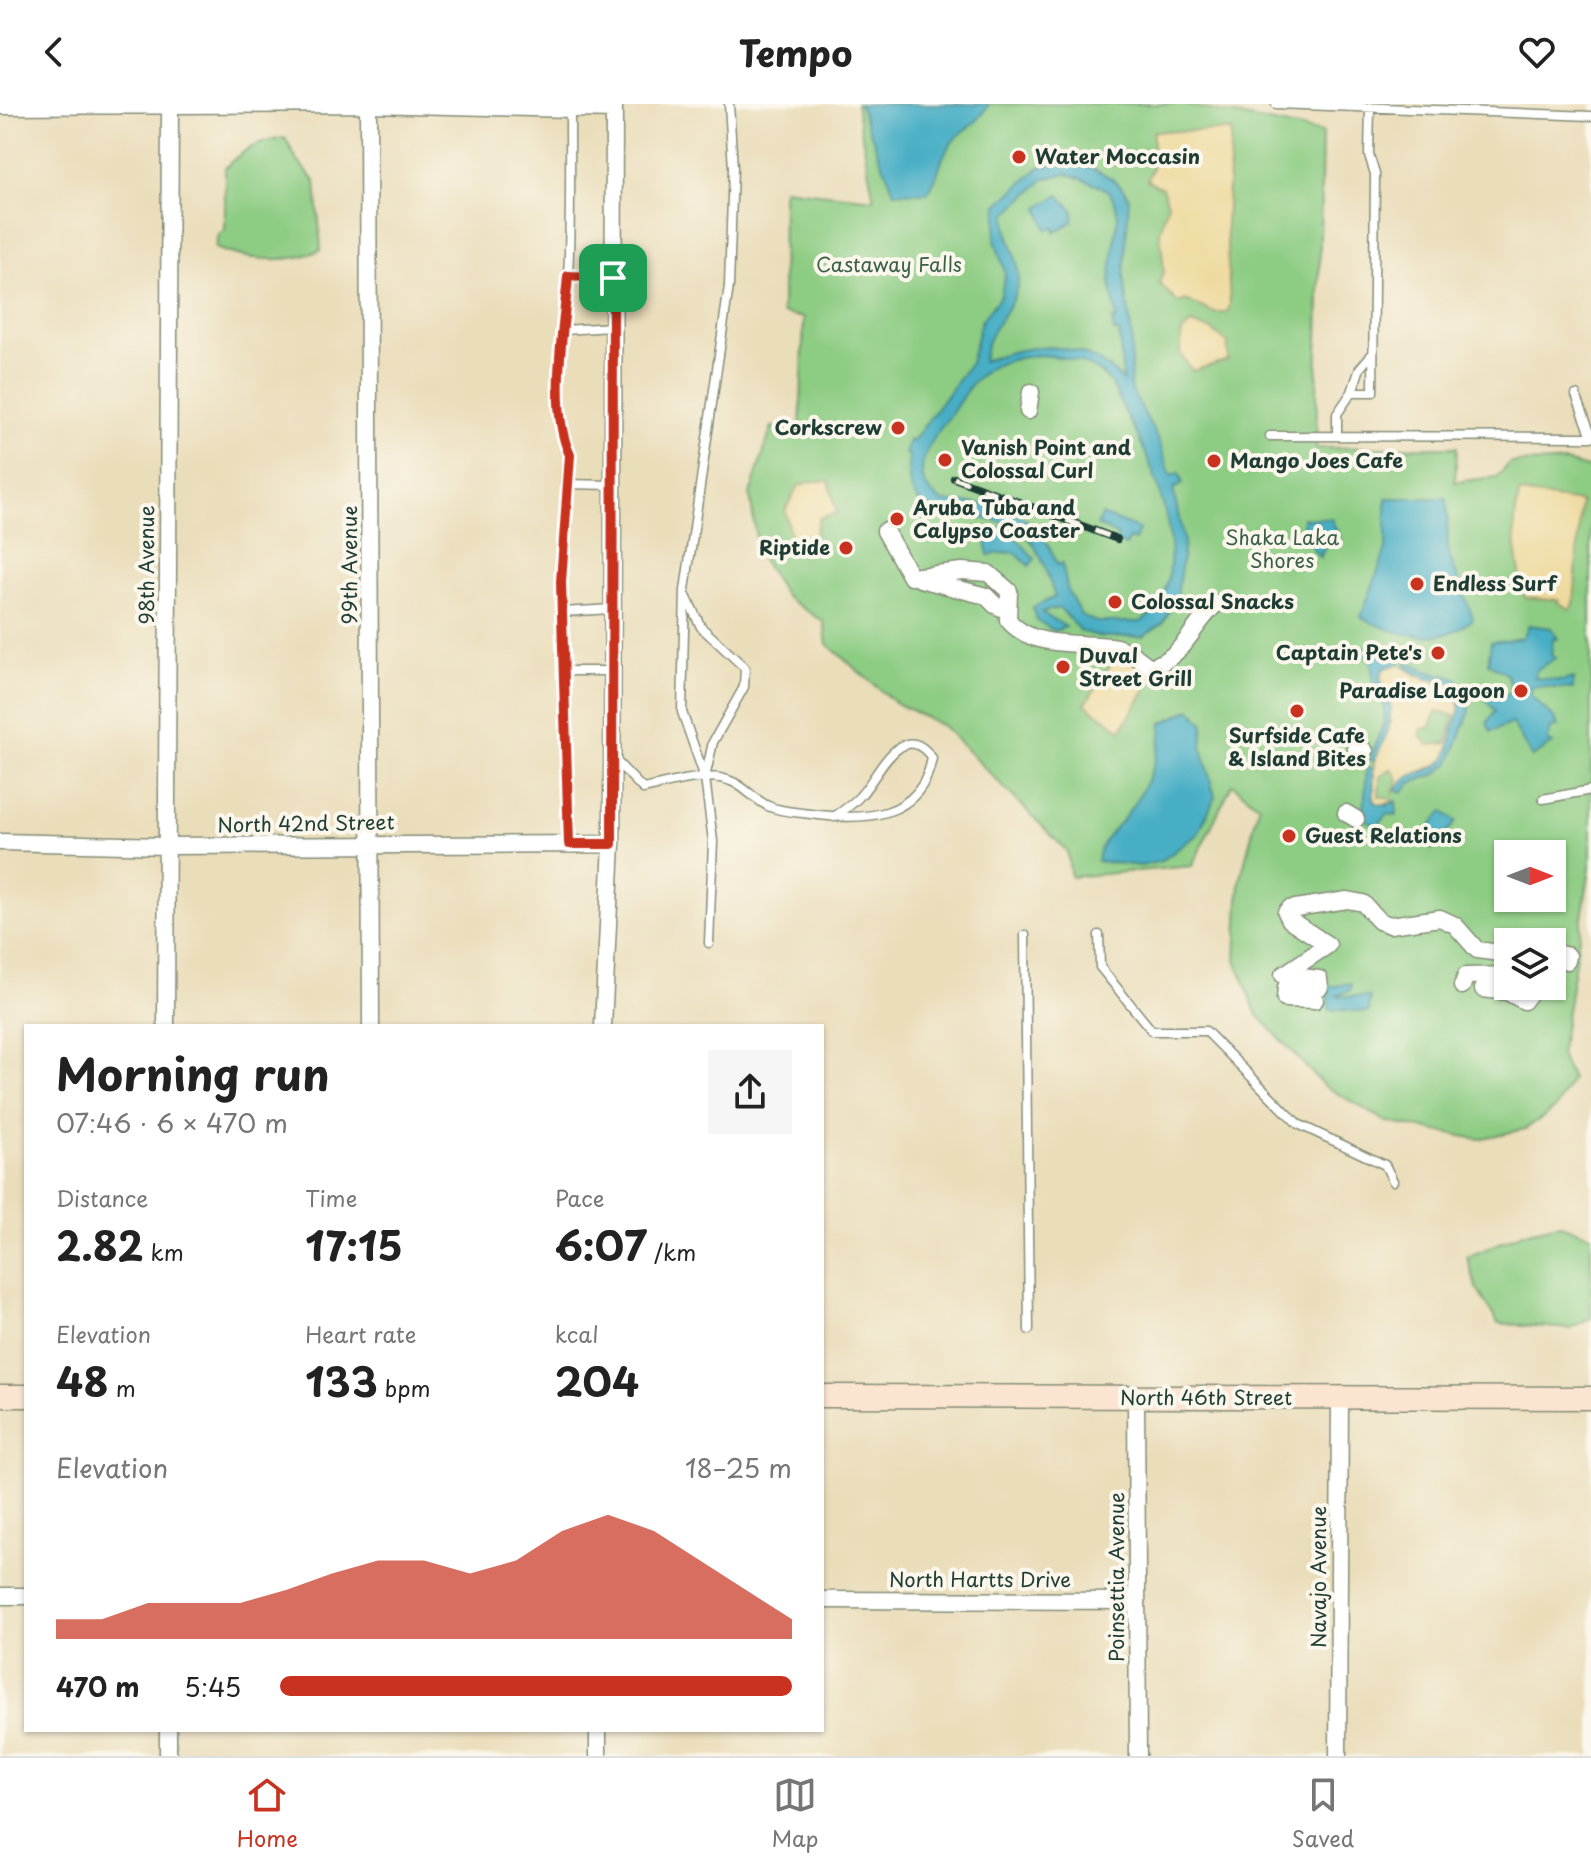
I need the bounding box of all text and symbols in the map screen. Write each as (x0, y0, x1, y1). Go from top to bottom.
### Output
text: Tempo (739, 25, 852, 79)
icon: back (32, 30, 76, 74)
icon: heart (1515, 30, 1559, 74)
place label: Water Moccasin (1035, 141, 1200, 171)
marker: Water Moccasin (1010, 148, 1028, 166)
pin (579, 244, 647, 312)
park label: Castaway Falls (816, 249, 962, 279)
icon: arrive (591, 256, 635, 300)
place label: Corkscrew (774, 412, 882, 442)
marker: Corkscrew (889, 419, 907, 437)
place label: Vanish Point and Colossal Curl (961, 432, 1132, 485)
place label: Mango Joes Cafe (1230, 445, 1403, 475)
marker: Vanish Point and Colossal Curl (936, 451, 954, 469)
marker: Mango Joes Cafe (1205, 452, 1223, 470)
place label: Aruba Tuba and Calypso Coaster (912, 492, 1081, 545)
street label: 98th Avenue (131, 505, 161, 625)
street label: 99th Avenue (334, 506, 364, 624)
marker: Aruba Tuba and Calypso Coaster (888, 510, 906, 528)
park label: Shaka Laka Shores (1225, 522, 1340, 575)
place label: Riptide (759, 532, 830, 562)
marker: Riptide (837, 539, 855, 557)
place label: Endless Surf (1433, 568, 1558, 598)
marker: Endless Surf (1408, 575, 1426, 593)
place label: Colossal Snacks (1131, 586, 1294, 616)
marker: Colossal Snacks (1106, 593, 1124, 611)
place label: Captain Pete's (1276, 637, 1422, 667)
place label: Duval Street Grill (1079, 640, 1192, 693)
marker: Captain Pete's (1429, 644, 1447, 662)
marker: Duval Street Grill (1054, 658, 1072, 676)
place label: Paradise Lagoon (1339, 675, 1505, 705)
marker: Paradise Lagoon (1512, 682, 1530, 700)
marker: Surfside Cafe & Island Bites (1288, 702, 1306, 720)
place label: Surfside Cafe & Island Bites (1228, 720, 1366, 773)
street label: North 42nd Street (217, 806, 395, 840)
place label: Guest Relations (1305, 820, 1462, 850)
marker: Guest Relations (1280, 827, 1298, 845)
north arrow (1494, 840, 1566, 912)
map controls (1494, 840, 1566, 1000)
button: layers (1494, 928, 1566, 1000)
text: Morning run (56, 1040, 330, 1106)
button: share (708, 1050, 792, 1134)
text: 07:46 · 6 × 470 m (56, 1103, 288, 1142)
text: Distance (56, 1181, 148, 1214)
text: Time (305, 1181, 357, 1214)
text: Pace (555, 1181, 604, 1214)
text: 2.82 (56, 1214, 143, 1275)
text: 17:15 (305, 1214, 403, 1275)
text: 6:07 (555, 1214, 647, 1275)
text: km (143, 1235, 184, 1268)
text: /km (647, 1235, 696, 1268)
text: Elevation (56, 1317, 151, 1350)
text: Heart rate (305, 1317, 416, 1350)
text: kcal (555, 1317, 599, 1350)
text: 48 (56, 1350, 109, 1411)
text: 133 (305, 1350, 378, 1411)
text: 204 (555, 1350, 639, 1411)
text: m (109, 1371, 136, 1404)
text: bpm (378, 1371, 431, 1404)
street label: North 46th Street (1120, 1382, 1292, 1412)
text: Elevation (56, 1448, 168, 1487)
text: 18–25 m (685, 1448, 792, 1487)
street label: Poinsettia Avenue (1101, 1492, 1131, 1662)
street label: Navajo Avenue (1303, 1506, 1333, 1648)
street label: North Hartts Drive (889, 1564, 1071, 1594)
text: 470 m (56, 1667, 139, 1706)
text: 5:45 (184, 1667, 241, 1706)
tab: Home (237, 1773, 298, 1854)
tab: Map (771, 1773, 818, 1854)
tab: Saved (1292, 1773, 1354, 1854)

